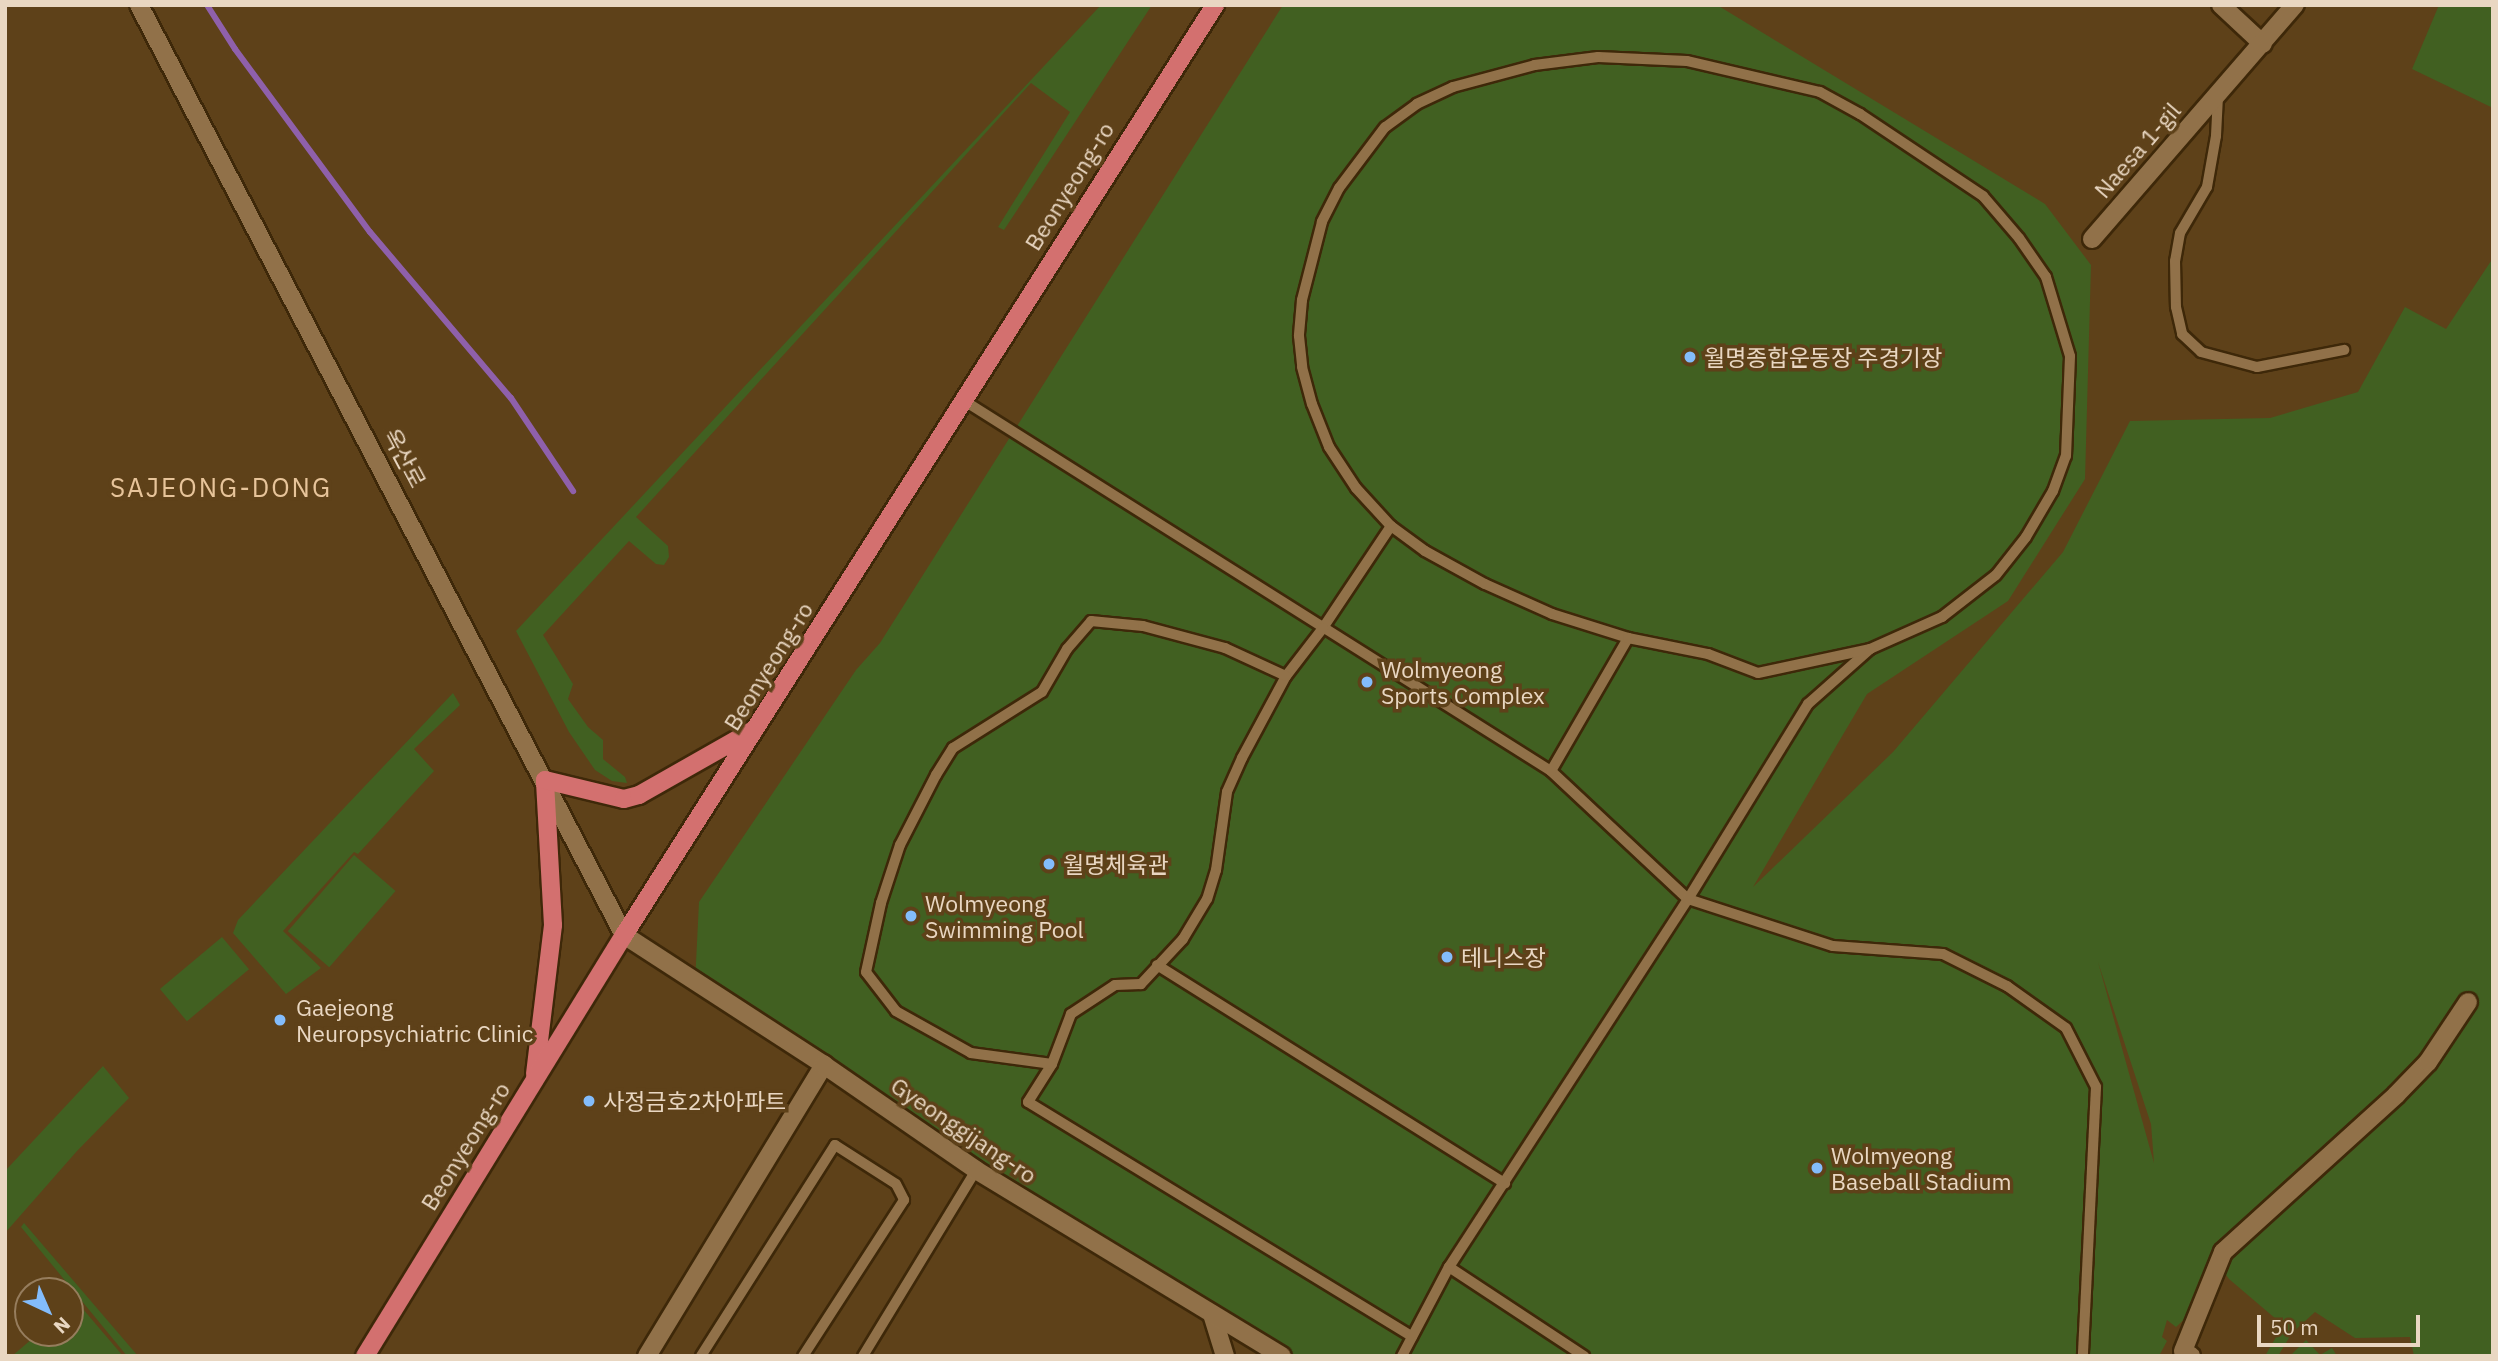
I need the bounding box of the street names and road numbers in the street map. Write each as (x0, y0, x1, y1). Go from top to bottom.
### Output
street label: Naesa 1-gil (2088, 97, 2186, 203)
street label: Beonyeong-ro (1019, 117, 1119, 255)
street label: 옥산로 (378, 423, 432, 493)
street label: Beonyeong-ro (718, 597, 818, 735)
street label: Gyeonggijang-ro (886, 1071, 1042, 1189)
street label: Beonyeong-ro (415, 1077, 515, 1215)

